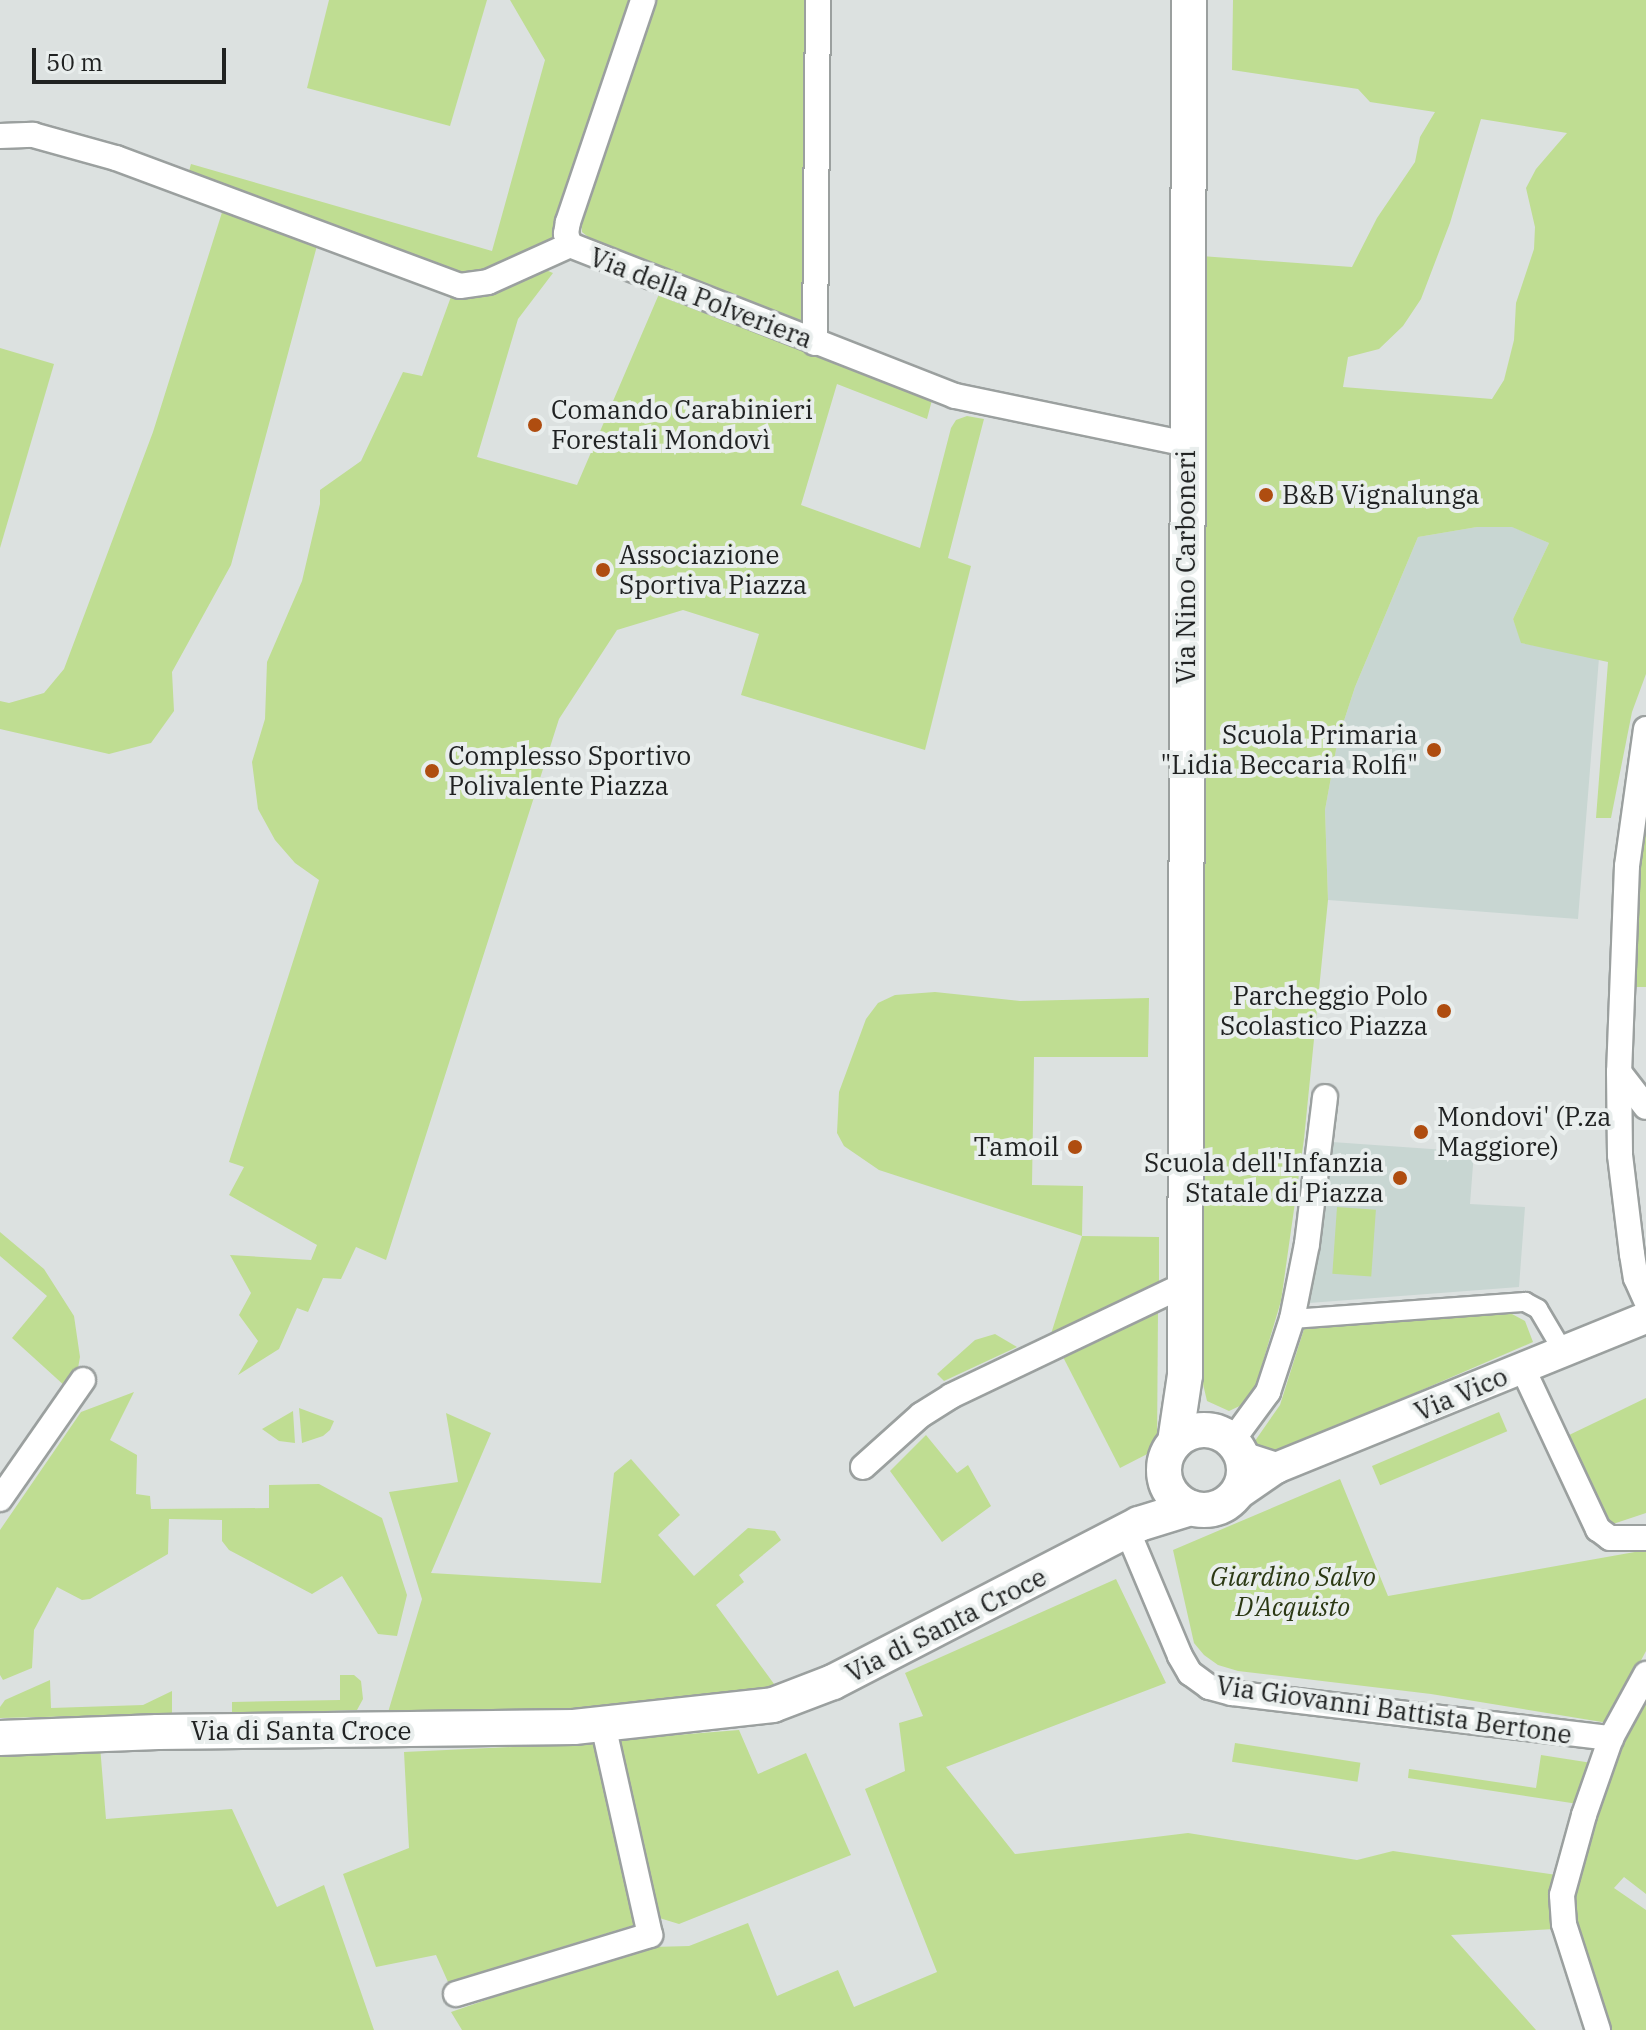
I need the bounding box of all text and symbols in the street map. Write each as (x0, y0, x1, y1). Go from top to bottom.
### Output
scale bar (36, 32, 230, 82)
text: 50 m (46, 46, 103, 78)
street label: Via della Polveriera (585, 241, 817, 355)
place label: Comando Carabinieri Forestali Mondovì (551, 394, 813, 456)
marker: Comando Carabinieri Forestali Mondovì (526, 416, 544, 434)
street label: Via Nino Carboneri (1170, 450, 1202, 684)
place label: B&B Vignalunga (1282, 479, 1480, 511)
marker: B&B Vignalunga (1257, 486, 1275, 504)
place label: Associazione Sportiva Piazza (619, 539, 807, 600)
marker: Associazione Sportiva Piazza (594, 561, 612, 579)
place label: Scuola Primaria "Lidia Beccaria Rolfi" (1161, 719, 1418, 780)
place label: Complesso Sportivo Polivalente Piazza (448, 740, 691, 802)
marker: Scuola Primaria "Lidia Beccaria Rolfi" (1425, 741, 1443, 759)
marker: Complesso Sportivo Polivalente Piazza (423, 762, 441, 780)
place label: Parcheggio Polo Scolastico Piazza (1220, 980, 1428, 1042)
marker: Parcheggio Polo Scolastico Piazza (1435, 1002, 1453, 1020)
place label: Mondovi' (P.za Maggiore) (1437, 1101, 1611, 1162)
marker: Mondovi' (P.za Maggiore) (1412, 1123, 1430, 1141)
place label: Tamoil (973, 1131, 1059, 1163)
marker: Tamoil (1066, 1138, 1084, 1156)
place label: Scuola dell'Infanzia Statale di Piazza (1144, 1147, 1384, 1208)
marker: Scuola dell'Infanzia Statale di Piazza (1391, 1169, 1409, 1187)
street label: Via Vico (1410, 1361, 1512, 1427)
street label: Via di Santa Croce (841, 1561, 1051, 1689)
park label: Giardino Salvo D'Acquisto (1210, 1561, 1376, 1622)
street label: Via Giovanni Battista Bertone (1214, 1670, 1574, 1750)
street label: Via di Santa Croce (191, 1715, 411, 1747)

